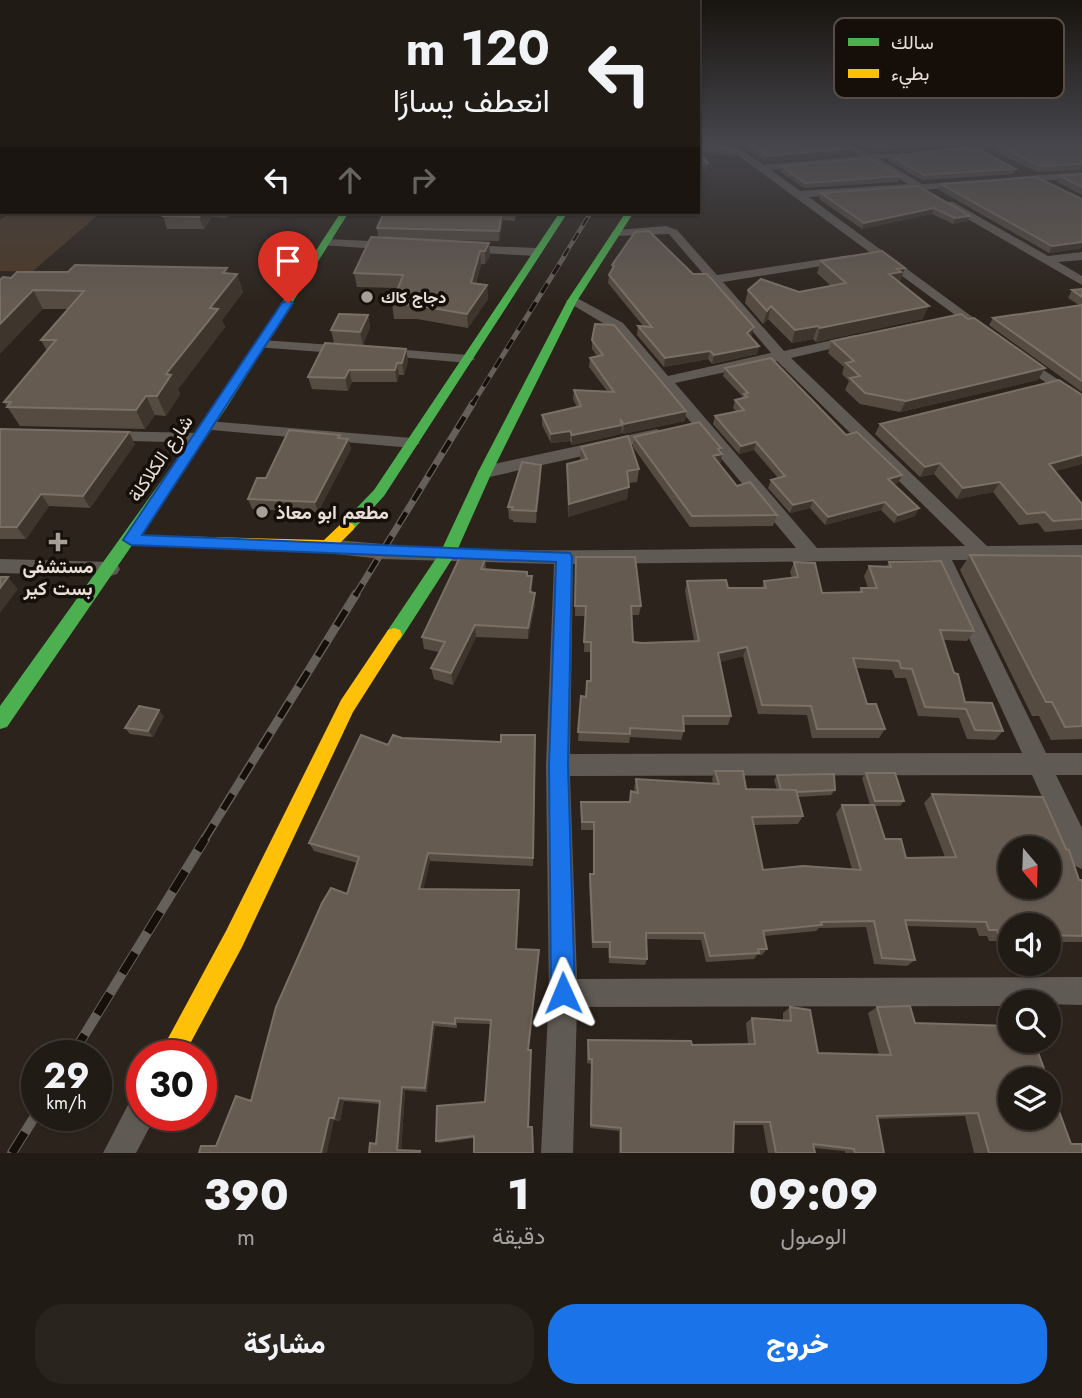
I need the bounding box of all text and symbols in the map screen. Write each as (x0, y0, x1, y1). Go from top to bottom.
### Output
text: 120 m (406, 13, 550, 83)
legend (834, 18, 1064, 98)
icon: left (574, 28, 665, 119)
text: سالك (891, 29, 934, 56)
text: بطيء (891, 60, 929, 89)
text: انعطف يسارًا (393, 78, 550, 124)
icon: left (258, 161, 296, 199)
icon: ahead (331, 161, 369, 199)
icon: right (404, 161, 442, 199)
pin (258, 231, 318, 303)
icon: arrive (269, 242, 307, 280)
place label: دجاج كاك (381, 286, 446, 309)
marker: دجاج كاك (359, 289, 375, 305)
street label: شارع الكلاكلة (121, 410, 199, 507)
place label: مطعم ابو معاذ (276, 499, 389, 526)
marker: مطعم ابو معاذ (254, 504, 270, 520)
marker: مستشفى بست كير (48, 532, 68, 552)
place label: مستشفى بست كير (22, 553, 94, 602)
north arrow (998, 836, 1060, 900)
map controls (998, 836, 1061, 1130)
button: sound (998, 913, 1061, 976)
position arrow (526, 956, 600, 1030)
button: search (998, 990, 1061, 1053)
speed limit sign: 30 (126, 1040, 217, 1131)
text: 29 (43, 1051, 90, 1101)
button: layers (998, 1067, 1061, 1130)
text: km/h (46, 1090, 87, 1116)
text: 1 (508, 1164, 530, 1225)
text: 09:09 (749, 1164, 878, 1225)
text: 390 (204, 1165, 289, 1226)
text: دقيقة (492, 1219, 545, 1253)
text: الوصول (780, 1219, 847, 1253)
text: m (237, 1220, 255, 1254)
button: مشاركة (35, 1304, 534, 1384)
button: خروج (548, 1304, 1047, 1384)

